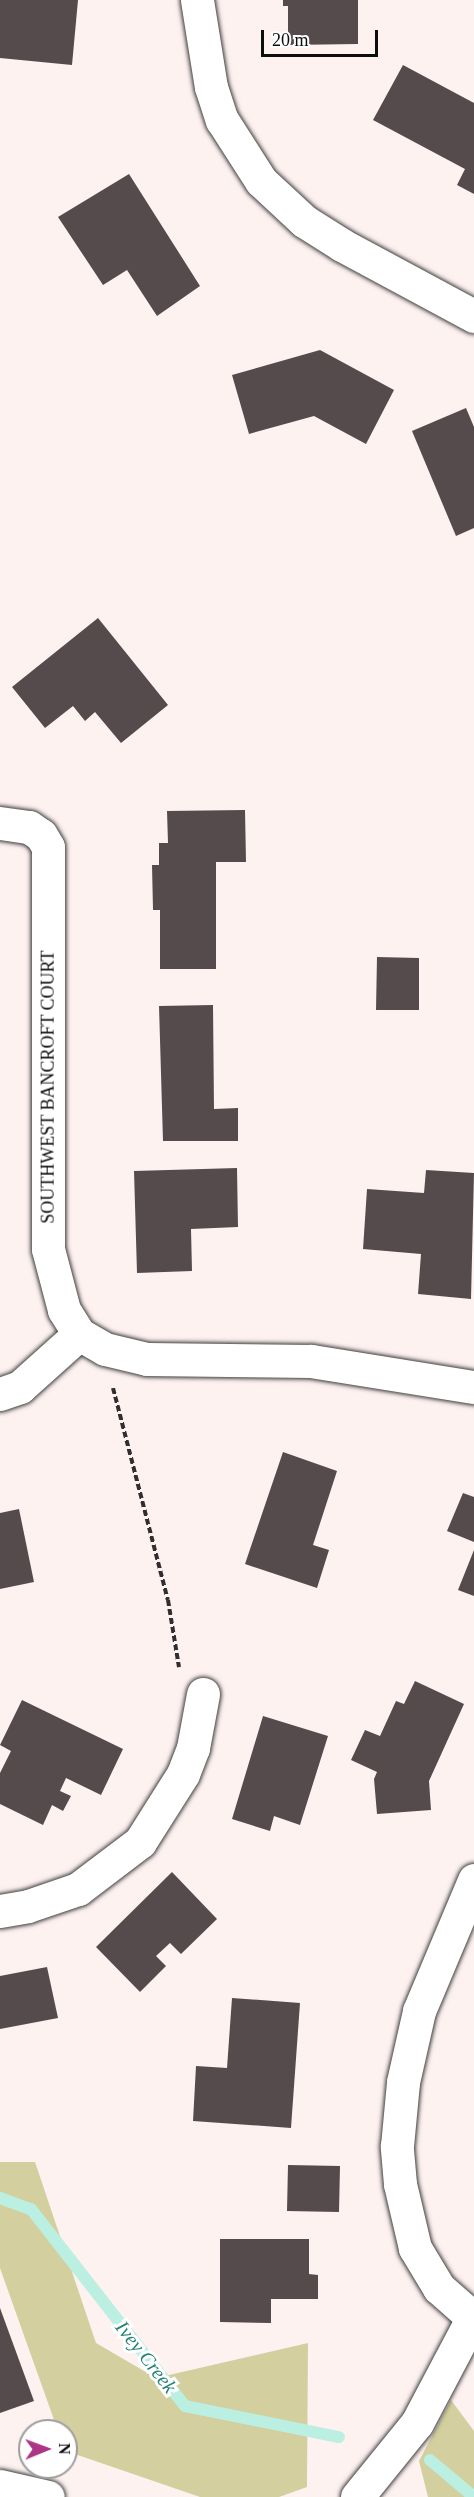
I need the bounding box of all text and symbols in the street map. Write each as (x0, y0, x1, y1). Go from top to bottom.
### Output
scale bar (264, 18, 381, 56)
text: 20 m (272, 30, 309, 50)
street label: SOUTHWEST BANCROFT COURT (37, 950, 59, 1224)
water label: Ivey Creek (110, 2316, 182, 2398)
north arrow (18, 2419, 78, 2479)
text: N (56, 2443, 73, 2455)

